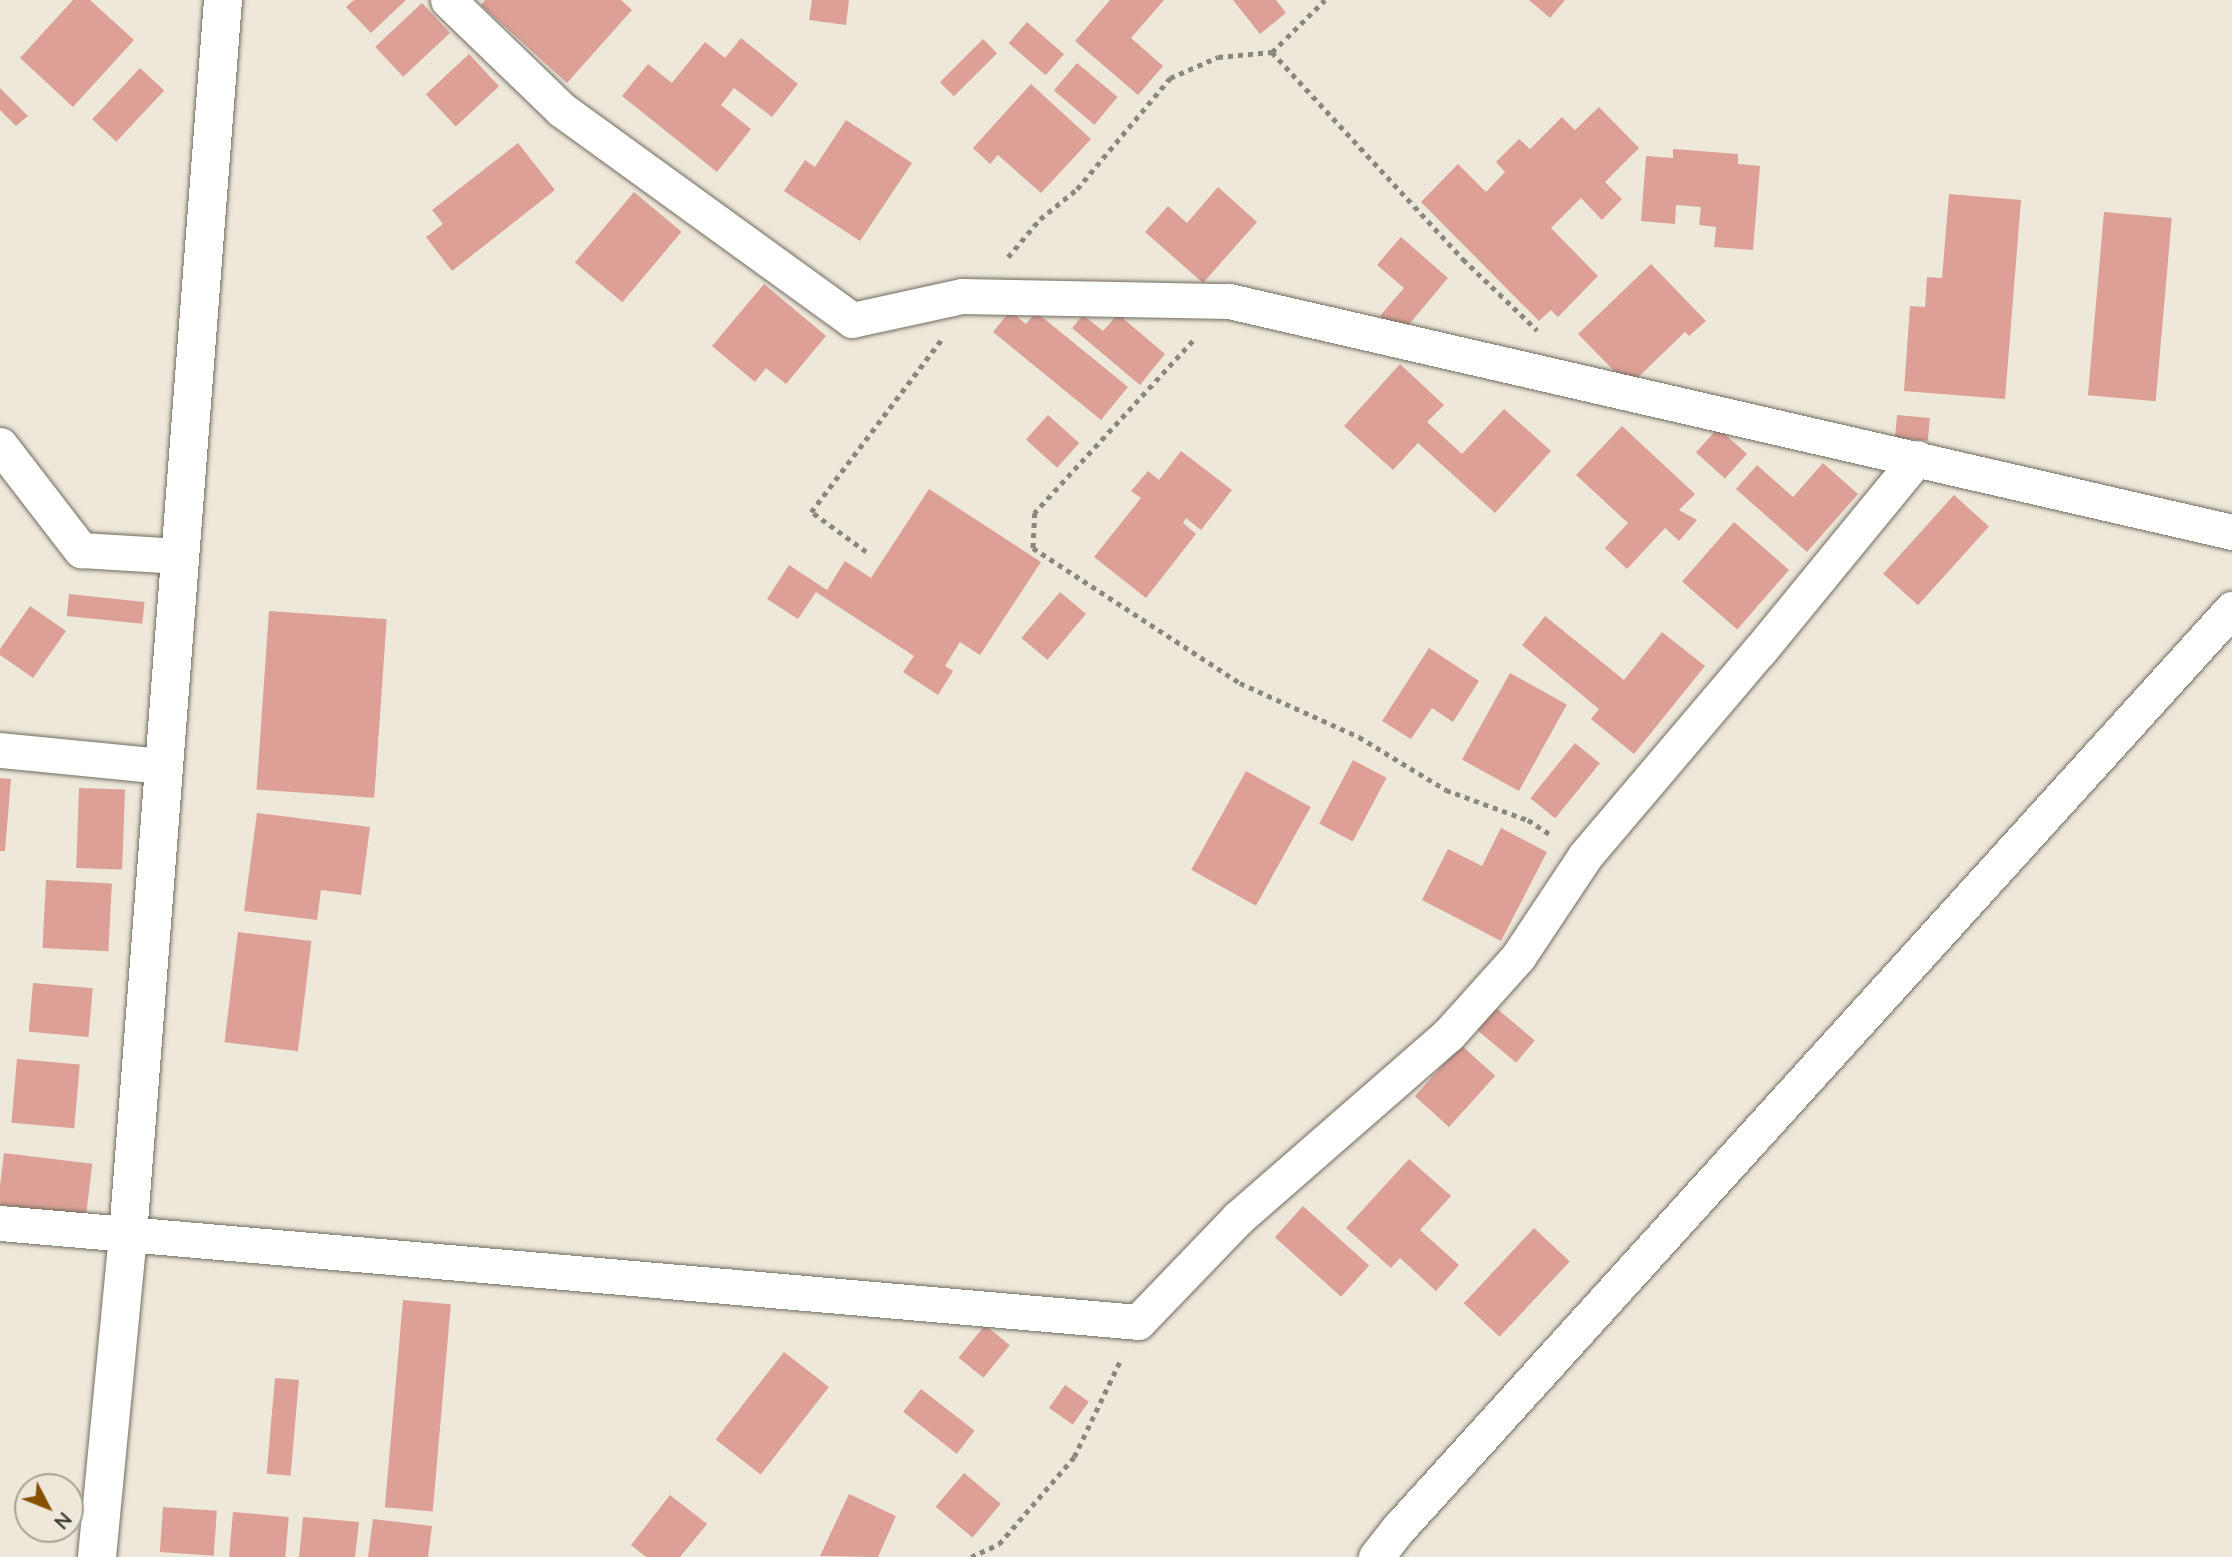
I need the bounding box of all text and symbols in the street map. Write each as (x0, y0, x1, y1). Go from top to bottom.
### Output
north arrow (14, 1473, 84, 1543)
text: N (50, 1508, 77, 1534)

